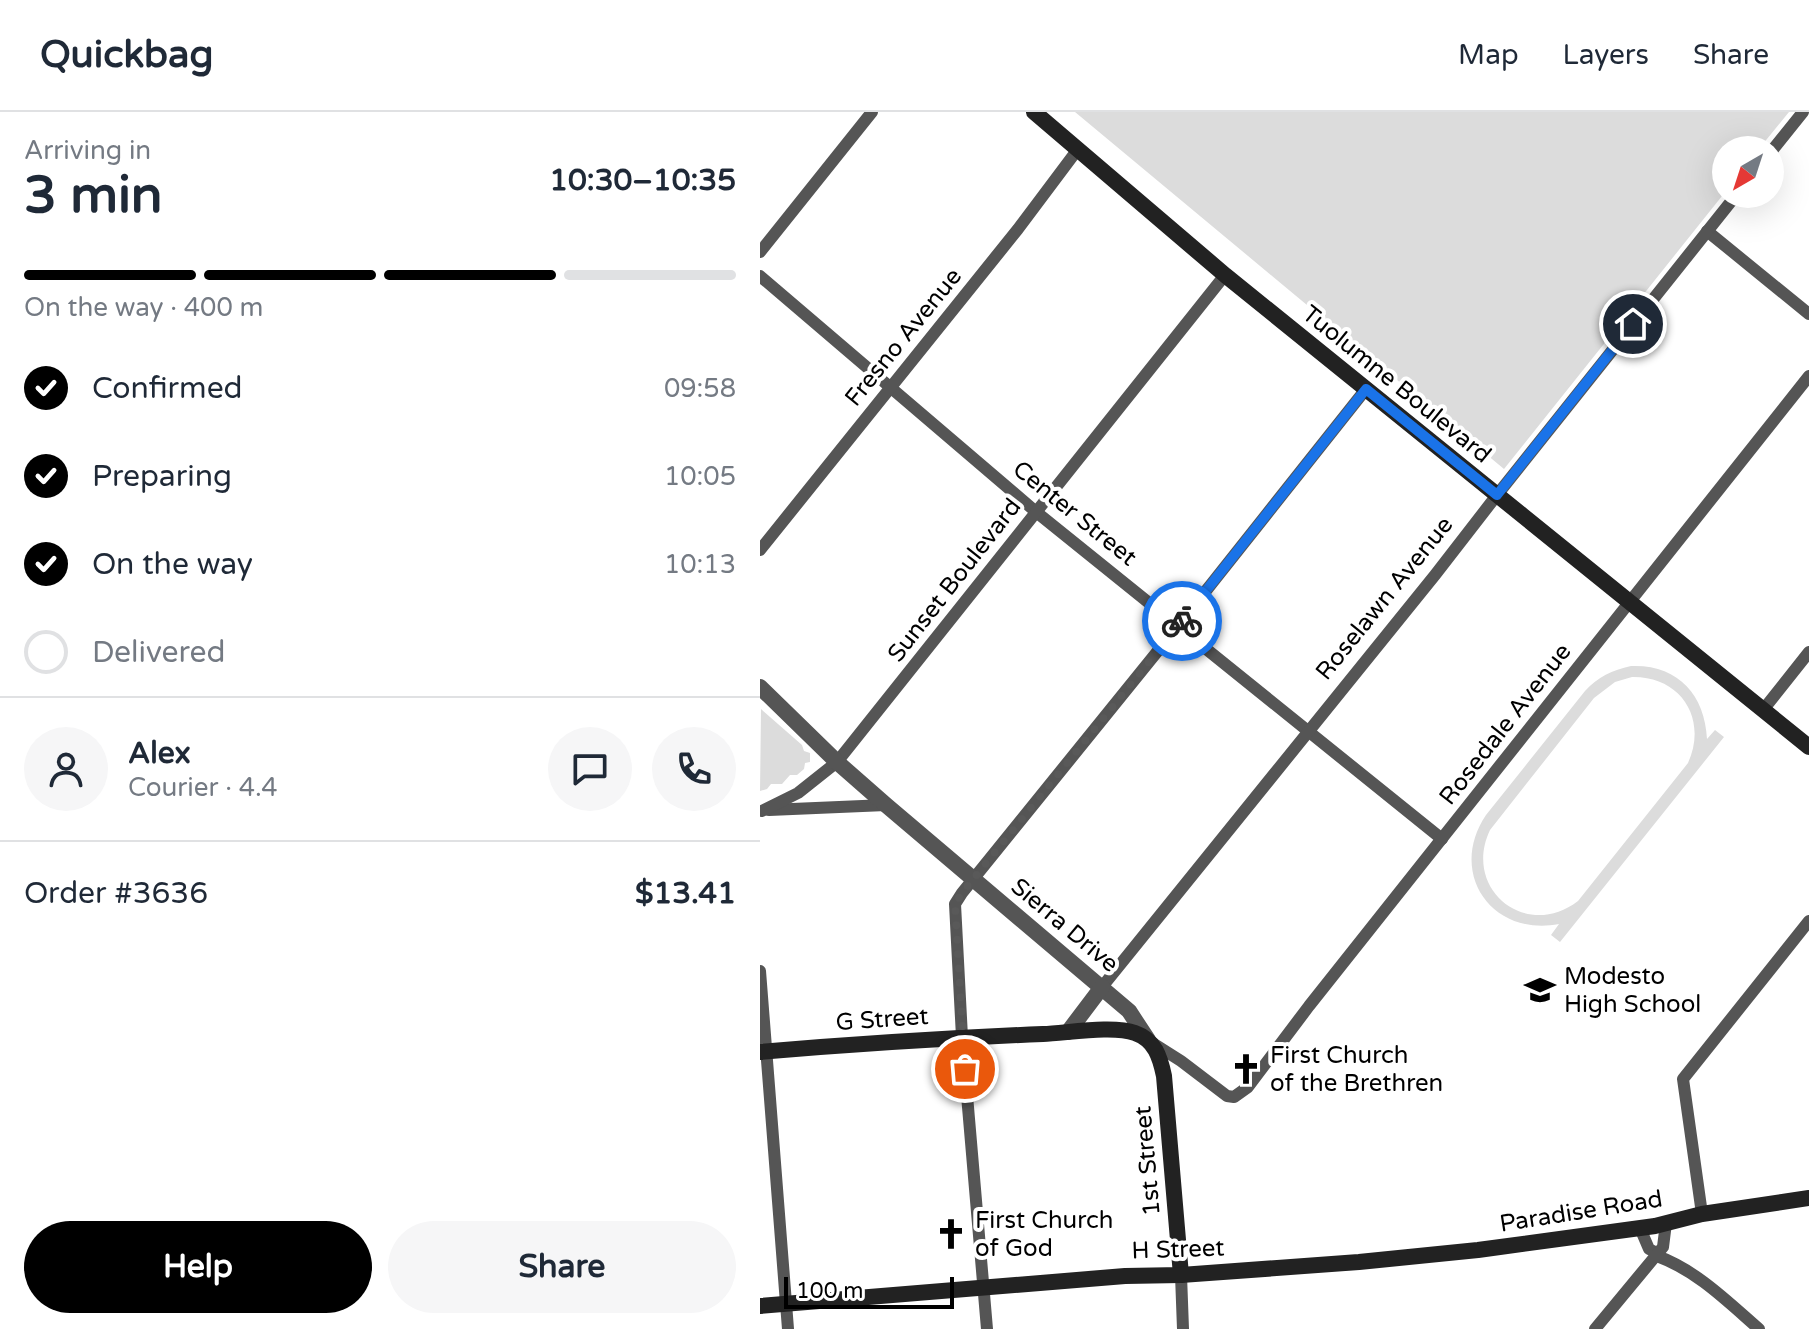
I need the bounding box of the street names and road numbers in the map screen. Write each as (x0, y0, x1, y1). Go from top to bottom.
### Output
street label: Fresno Avenue (839, 262, 968, 412)
street label: Tuolumne Boulevard (1296, 299, 1497, 469)
street label: Center Street (1007, 455, 1142, 572)
street label: Sunset Boulevard (882, 493, 1027, 668)
street label: Roselawn Avenue (1310, 511, 1459, 686)
street label: Rosedale Avenue (1433, 638, 1578, 811)
street label: Sierra Drive (1005, 872, 1124, 979)
street label: G Street (835, 1002, 929, 1037)
street label: 1st Street (1128, 1105, 1167, 1217)
street label: Paradise Road (1498, 1184, 1665, 1239)
street label: H Street (1131, 1233, 1225, 1266)

